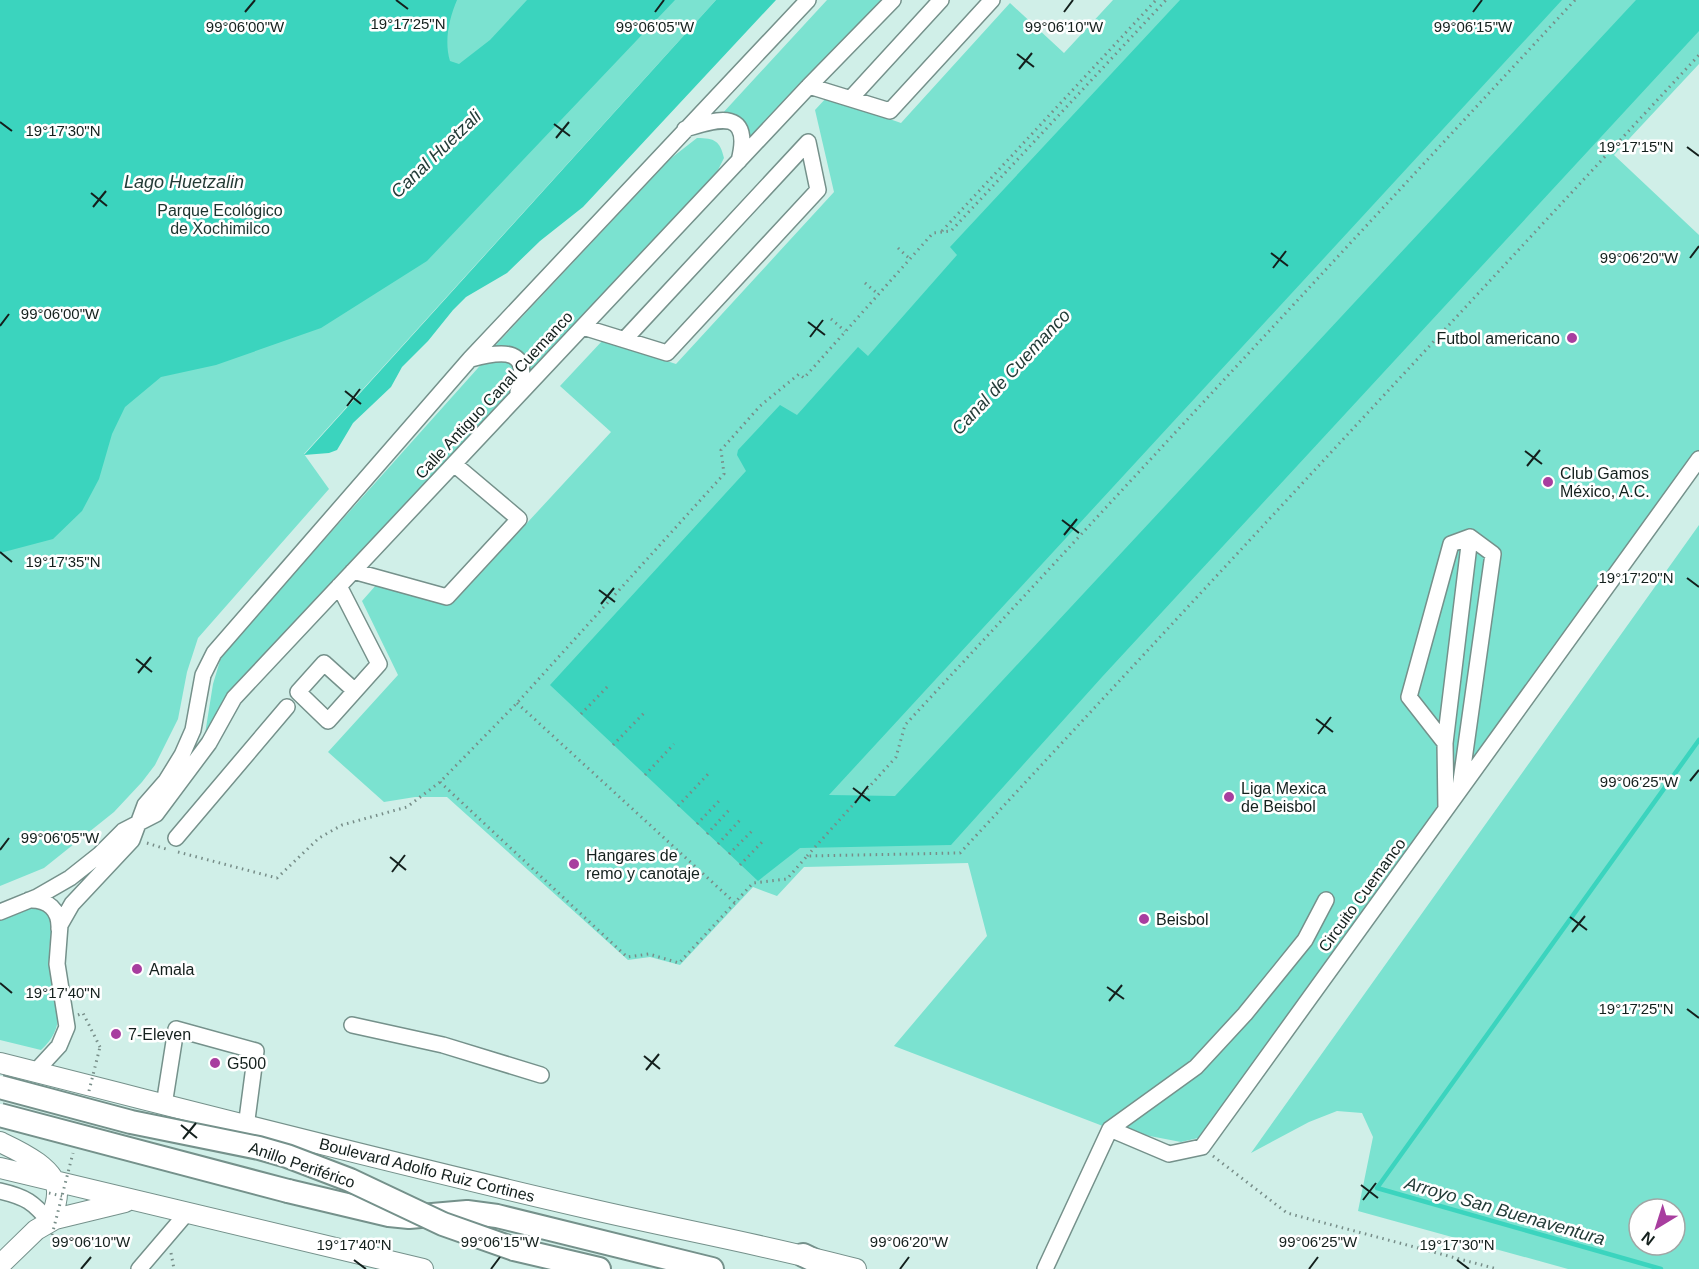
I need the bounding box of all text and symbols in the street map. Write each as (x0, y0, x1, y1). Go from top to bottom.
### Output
text: 19°17'25"N (370, 15, 446, 32)
text: 99°06'00"W (206, 18, 285, 35)
text: 99°06'05"W (616, 18, 695, 35)
text: 99°06'10"W (1025, 18, 1104, 35)
text: 99°06'15"W (1434, 18, 1513, 35)
water label: Canal Huetzali (387, 105, 486, 202)
text: 19°17'30"N (25, 122, 101, 139)
text: 19°17'15"N (1598, 138, 1674, 155)
water label: Lago Huetzalin (124, 172, 244, 192)
park label: Parque Ecológico de Xochimilco (157, 202, 283, 237)
text: 99°06'20"W (1600, 249, 1679, 266)
text: 99°06'00"W (21, 305, 100, 322)
water label: Canal de Cuemanco (948, 305, 1074, 439)
street label: Calle Antiguo Canal Cuemanco (412, 308, 576, 482)
place label: Futbol americano (1436, 330, 1560, 347)
marker: Futbol americano (1565, 331, 1579, 345)
place label: Club Gamos México, A.C. (1560, 465, 1650, 500)
marker: Club Gamos México, A.C. (1541, 475, 1555, 489)
text: 19°17'35"N (25, 553, 101, 570)
text: 19°17'20"N (1598, 569, 1674, 586)
text: 99°06'25"W (1600, 773, 1679, 790)
place label: Liga Mexica de Beisbol (1241, 780, 1326, 815)
marker: Liga Mexica de Beisbol (1222, 790, 1236, 804)
text: 99°06'05"W (21, 829, 100, 846)
street label: Circuito Cuemanco (1315, 835, 1409, 955)
place label: Hangares de remo y canotaje (586, 847, 700, 882)
marker: Hangares de remo y canotaje (567, 857, 581, 871)
place label: Beisbol (1156, 911, 1208, 928)
marker: Beisbol (1137, 912, 1151, 926)
place label: Amala (149, 961, 194, 978)
marker: Amala (130, 962, 144, 976)
text: 19°17'40"N (25, 984, 101, 1001)
text: 19°17'25"N (1598, 1000, 1674, 1017)
place label: 7-Eleven (128, 1026, 191, 1043)
marker: 7-Eleven (109, 1027, 123, 1041)
place label: G500 (227, 1055, 266, 1072)
marker: G500 (208, 1056, 222, 1070)
street label: Boulevard Adolfo Ruiz Cortines (318, 1135, 536, 1205)
street label: Anillo Periférico (247, 1139, 357, 1191)
water label: Arroyo San Buenaventura (1402, 1173, 1607, 1249)
north arrow (1627, 1197, 1687, 1257)
text: N (1638, 1228, 1658, 1249)
text: 99°06'10"W (52, 1233, 131, 1250)
text: 99°06'15"W (461, 1233, 540, 1250)
text: 99°06'20"W (870, 1233, 949, 1250)
text: 99°06'25"W (1279, 1233, 1358, 1250)
text: 19°17'40"N (316, 1236, 392, 1253)
text: 19°17'30"N (1419, 1236, 1495, 1253)

